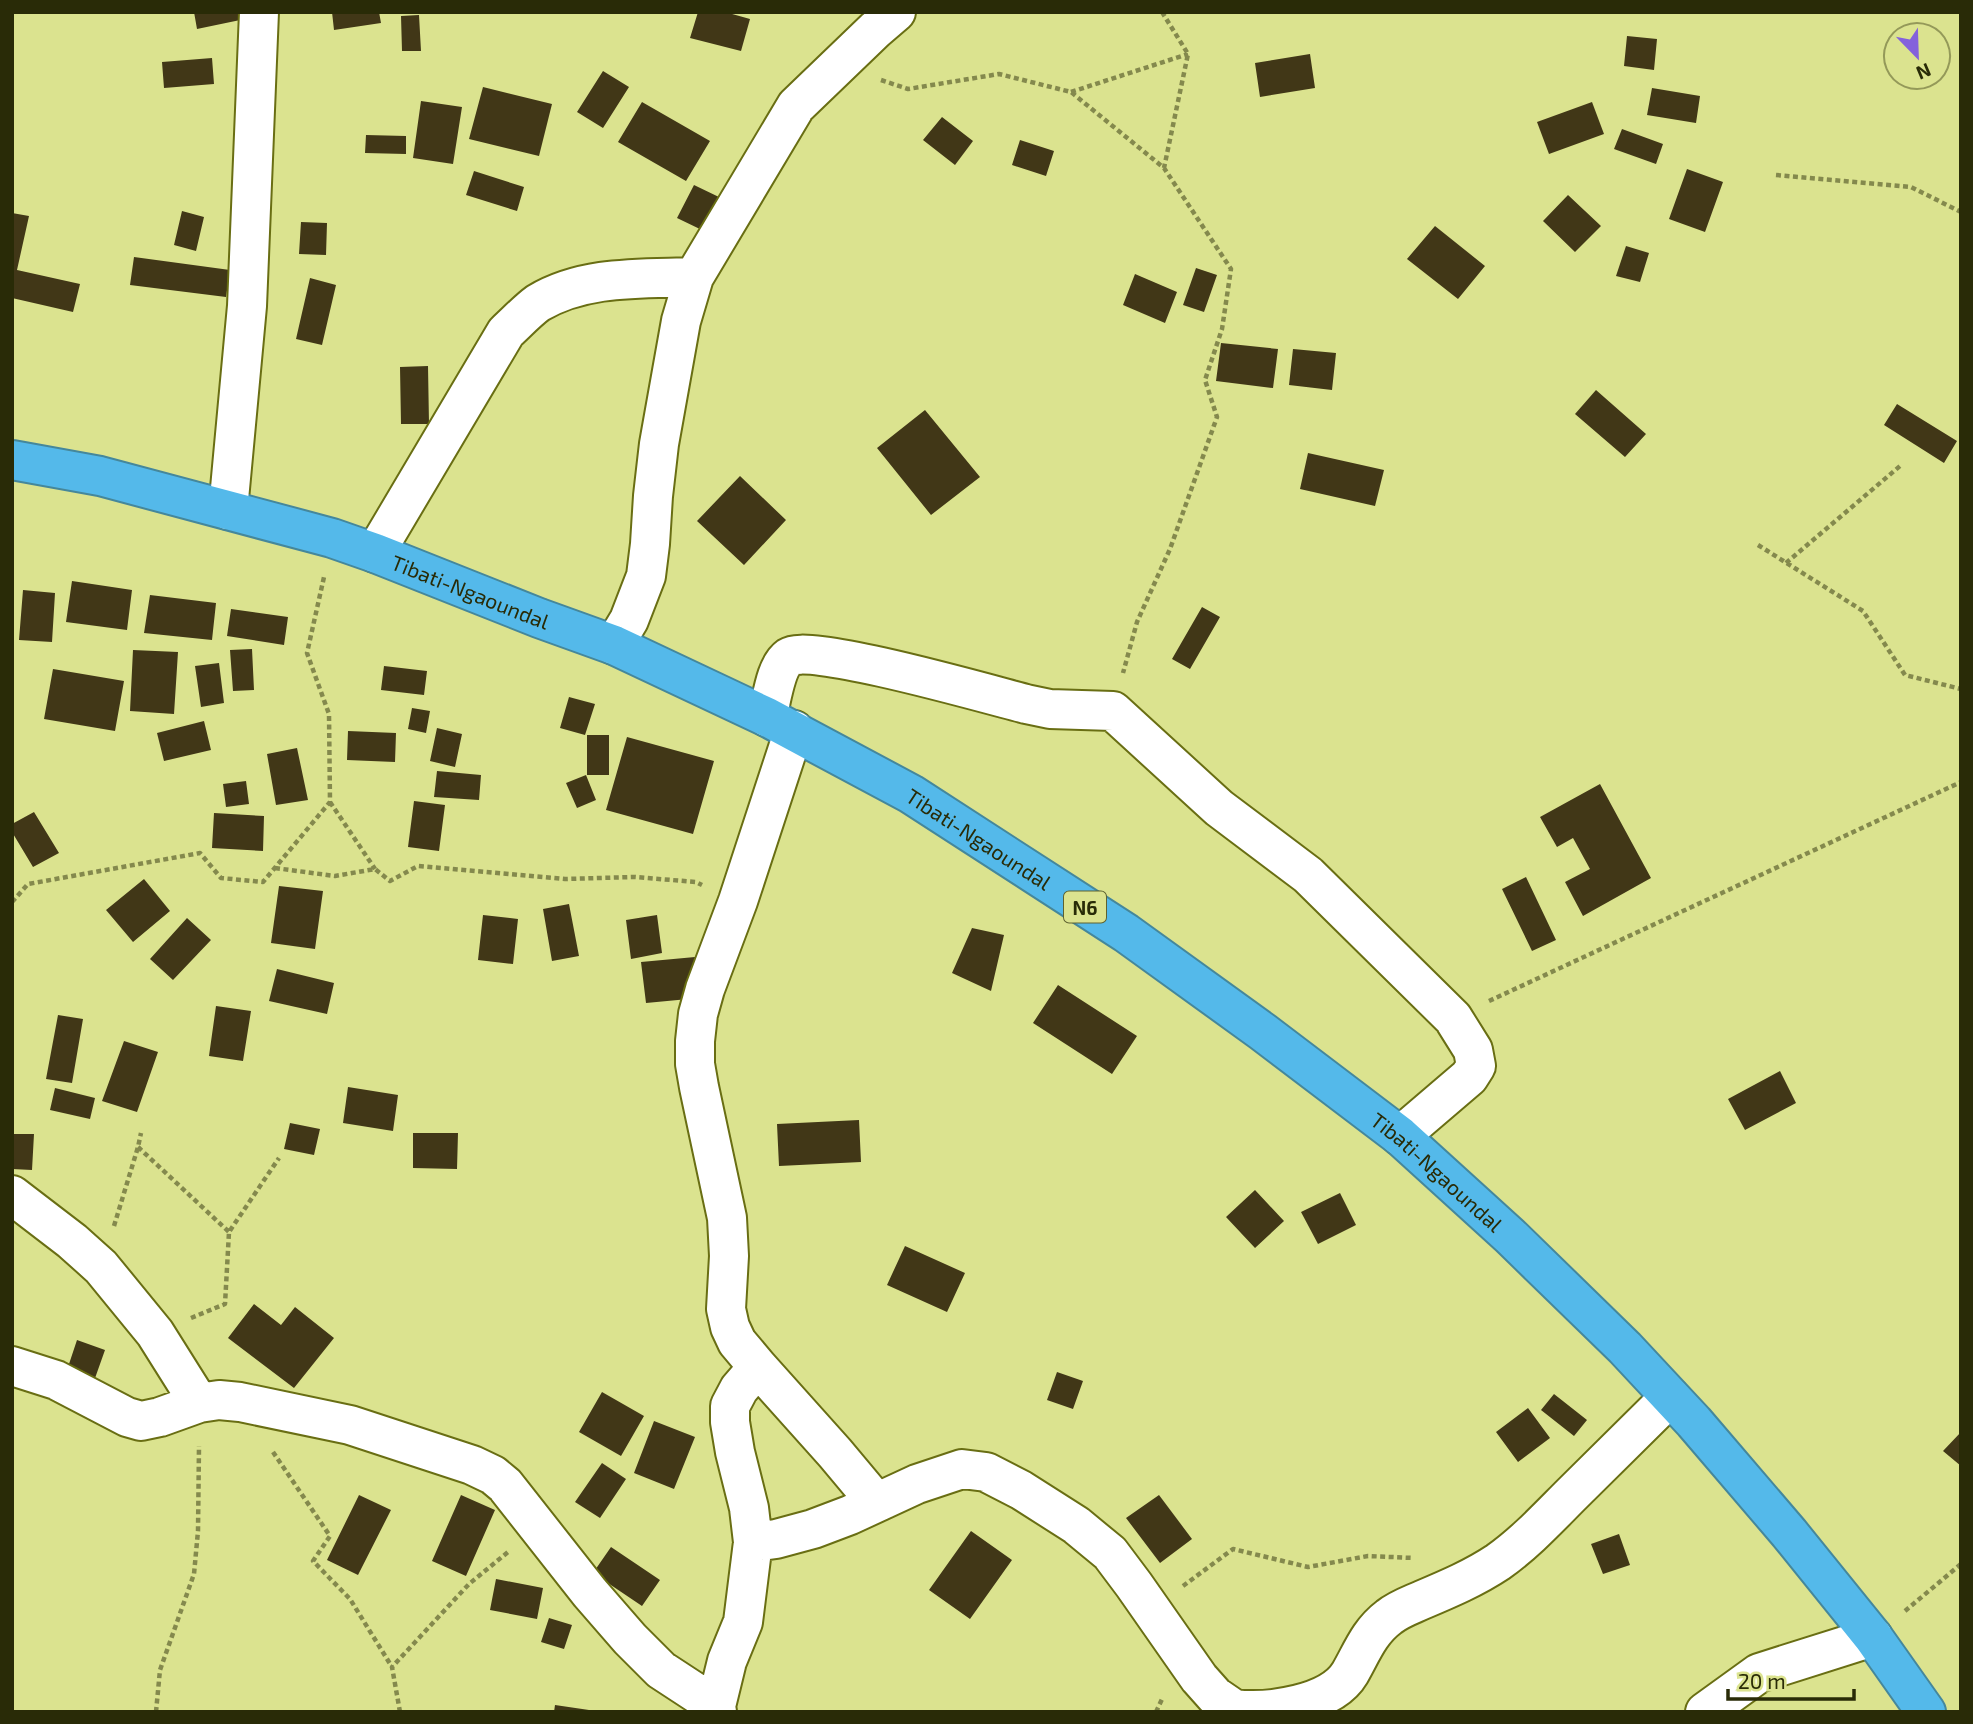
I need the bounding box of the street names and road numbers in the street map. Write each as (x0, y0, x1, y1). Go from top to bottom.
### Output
street label: Tibati-Ngaoundal (388, 548, 554, 633)
street label: Tibati-Ngaoundal (902, 782, 1057, 895)
road number: N6 (1064, 892, 1106, 923)
street label: Tibati-Ngaoundal (1367, 1106, 1509, 1237)

